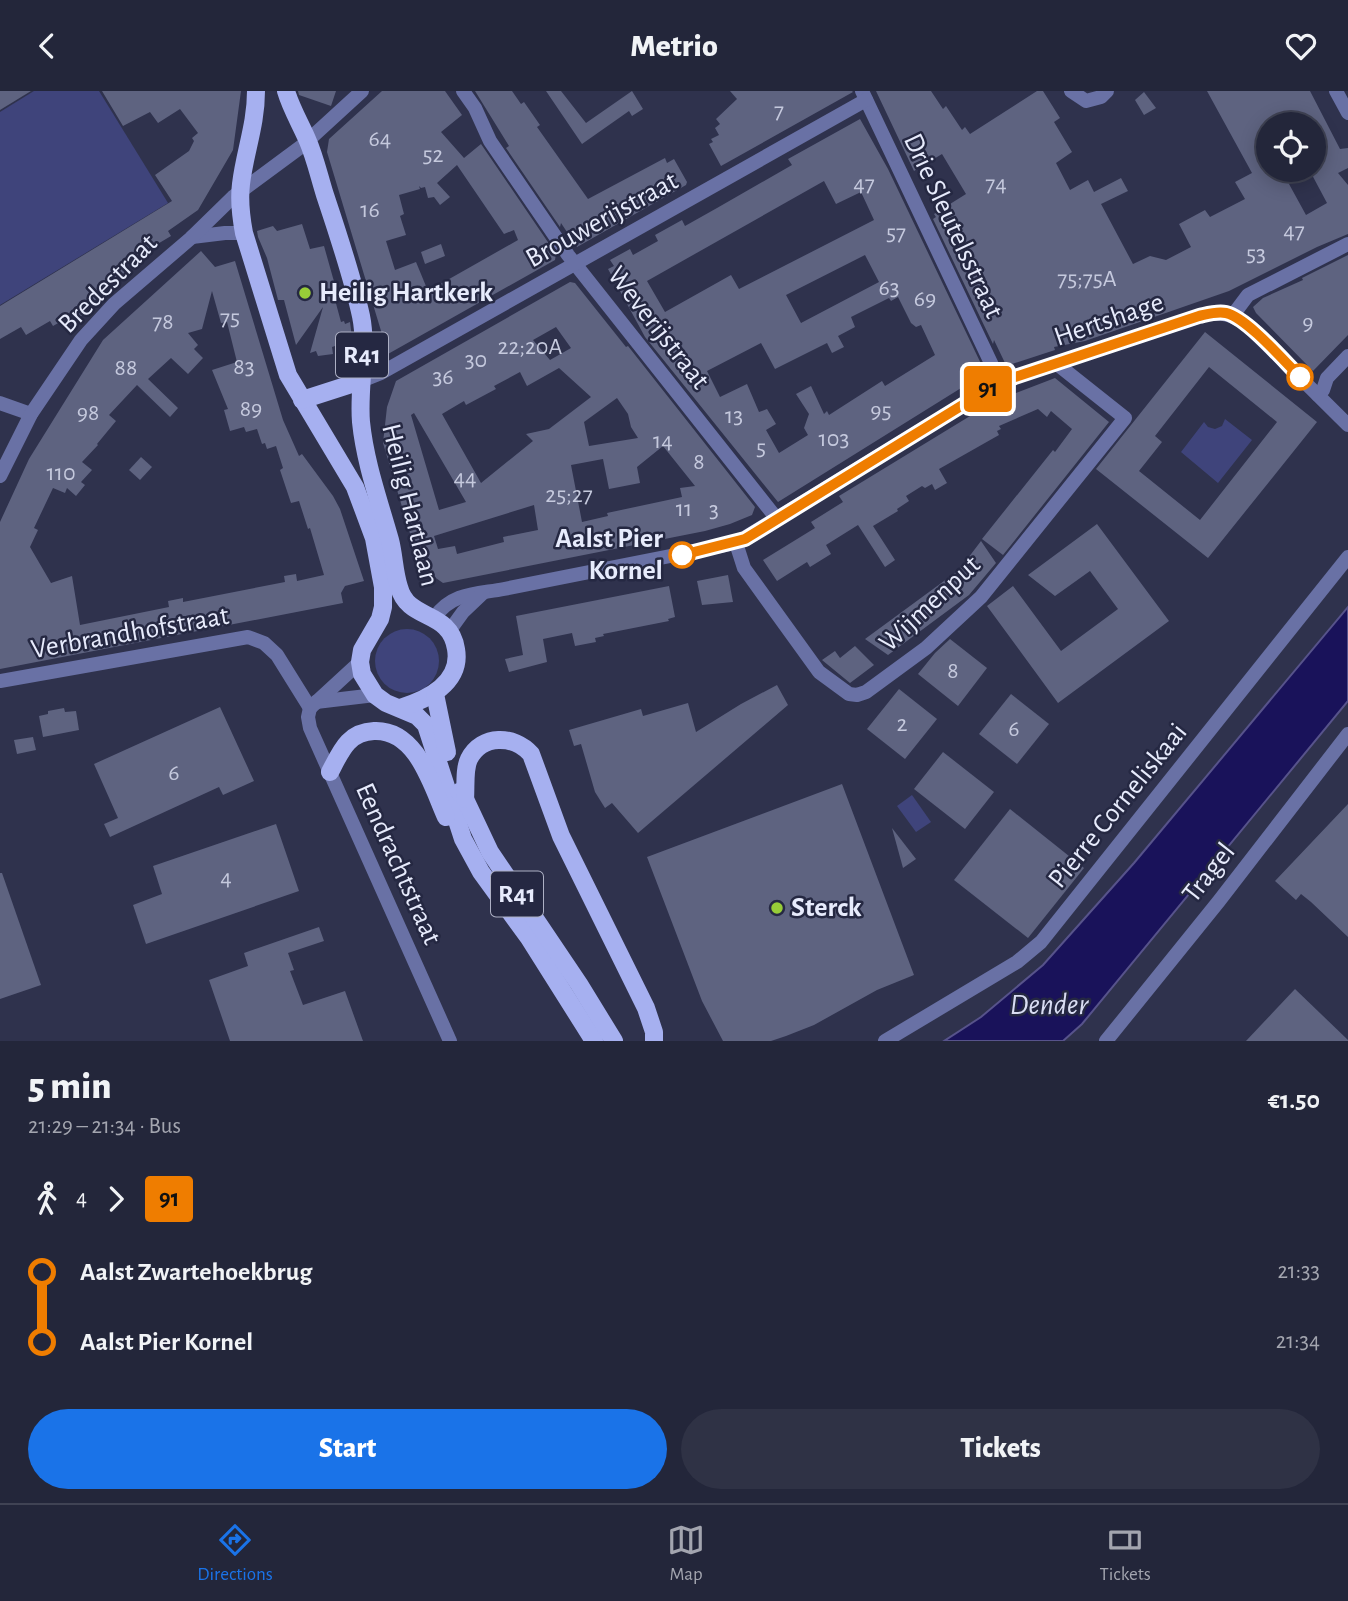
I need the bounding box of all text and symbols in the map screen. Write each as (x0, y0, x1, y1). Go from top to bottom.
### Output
icon: back (28, 27, 66, 65)
icon: heart (1282, 27, 1320, 65)
text: Metrio (630, 30, 718, 62)
house number: 7 (774, 99, 784, 123)
map controls (1256, 112, 1326, 182)
button: locate (1256, 112, 1326, 182)
house number: 64 (369, 127, 391, 151)
street label: Drie Sleutelsstraat (898, 129, 1008, 323)
house number: 52 (423, 143, 444, 167)
street label: Brouwerijstraat (521, 167, 683, 273)
house number: 47 (853, 172, 875, 196)
house number: 74 (985, 172, 1007, 196)
house number: 16 (360, 198, 380, 222)
house number: 47 (1283, 219, 1305, 243)
house number: 57 (886, 221, 906, 245)
street label: Bredestraat (53, 229, 163, 339)
house number: 53 (1246, 242, 1266, 266)
street label: Weverijstraat (602, 261, 714, 395)
house number: 75;75A (1057, 267, 1117, 291)
house number: 63 (878, 276, 900, 300)
place label: Heilig Hartkerk (319, 279, 493, 307)
marker: Heilig Hartkerk (297, 285, 313, 301)
house number: 69 (914, 287, 936, 311)
street label: Hertshage (1051, 288, 1167, 352)
house number: 75 (220, 306, 240, 330)
house number: 78 (152, 310, 174, 334)
house number: 9 (1302, 311, 1314, 335)
road number: R41 (336, 333, 388, 377)
house number: 22;20A (498, 335, 563, 359)
house number: 30 (465, 348, 487, 372)
house number: 83 (233, 355, 255, 379)
house number: 88 (115, 356, 137, 380)
unlabelled marker (1287, 364, 1313, 390)
house number: 36 (432, 365, 454, 389)
line badge: 91 (956, 366, 1020, 412)
text: 91 (978, 377, 998, 401)
house number: 89 (240, 397, 262, 421)
house number: 95 (870, 399, 892, 423)
house number: 98 (77, 401, 99, 425)
house number: 13 (725, 404, 743, 428)
street label: Heilig Hartlaan (376, 421, 444, 589)
house number: 103 (819, 427, 849, 451)
house number: 14 (653, 429, 673, 453)
house number: 5 (756, 436, 766, 460)
house number: 8 (693, 450, 705, 474)
house number: 110 (46, 461, 76, 485)
house number: 44 (453, 466, 477, 490)
house number: 25;27 (545, 483, 593, 507)
house number: 11 (676, 497, 692, 521)
house number: 3 (709, 498, 719, 522)
place label: Aalst Pier Kornel (555, 525, 663, 585)
marker: Aalst Pier Kornel (669, 542, 695, 568)
street label: Wijmenput (874, 551, 986, 657)
street label: Verbrandhofstraat (29, 602, 231, 664)
house number: 8 (947, 659, 959, 683)
house number: 2 (897, 712, 908, 736)
house number: 6 (1008, 717, 1020, 741)
street label: Pierre Corneliskaai (1043, 718, 1193, 894)
house number: 6 (168, 761, 180, 785)
street label: Eendrachtstraat (350, 779, 446, 949)
street label: Tragel (1177, 838, 1241, 908)
house number: 4 (220, 866, 232, 890)
road number: R41 (491, 871, 543, 916)
place label: Sterck (791, 894, 862, 922)
marker: Sterck (769, 900, 785, 916)
water label: Dender (1010, 990, 1089, 1020)
text: 5 min (28, 1068, 112, 1106)
text: €1.50 (1268, 1087, 1320, 1113)
text: 21:29 – 21:34 · Bus (28, 1115, 181, 1138)
icon: walk (28, 1180, 66, 1218)
icon: forward (97, 1180, 135, 1218)
text: 4 (76, 1187, 87, 1210)
text: 91 (159, 1187, 179, 1211)
text: Aalst Zwartehoekbrug (80, 1259, 312, 1285)
text: 21:33 (1277, 1260, 1320, 1283)
text: Aalst Pier Kornel (80, 1329, 253, 1355)
text: 21:34 (1276, 1330, 1320, 1353)
button: Start (28, 1409, 667, 1489)
button: Tickets (681, 1409, 1320, 1489)
tab: Directions (197, 1521, 273, 1586)
tab: Map (667, 1521, 705, 1586)
tab: Tickets (1099, 1521, 1151, 1586)

